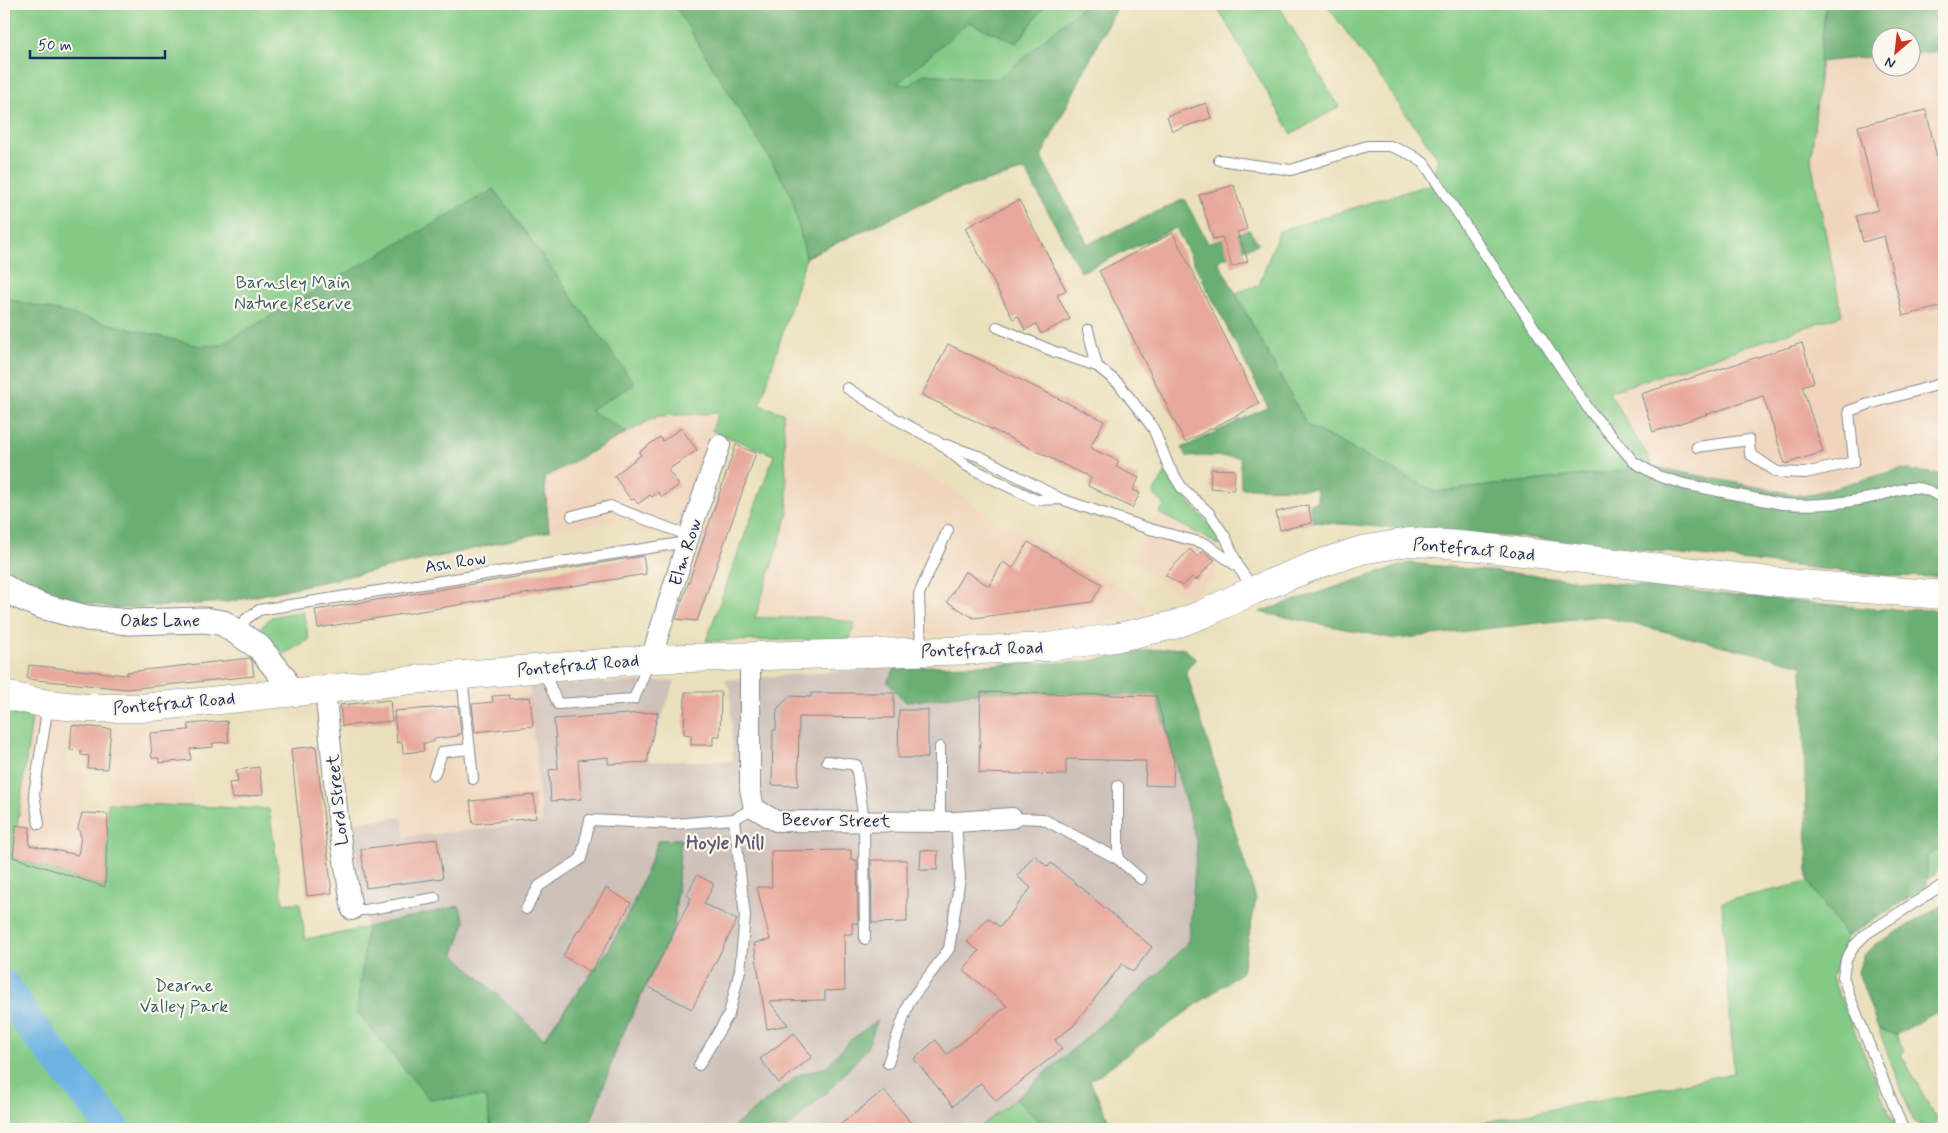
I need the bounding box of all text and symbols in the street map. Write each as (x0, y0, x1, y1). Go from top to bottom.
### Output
scale bar (30, 28, 165, 60)
north arrow (1870, 28, 1920, 78)
text: 50 m (38, 36, 72, 56)
text: N (1882, 52, 1899, 73)
park label: Barnsley Main Nature Reserve (234, 271, 352, 316)
street label: Elm Row (664, 516, 708, 589)
street label: Pontefract Road (1412, 533, 1536, 567)
street label: Ash Row (423, 546, 488, 580)
street label: Oaks Lane (120, 609, 200, 633)
street label: Pontefract Road (920, 636, 1044, 664)
street label: Pontefract Road (516, 649, 640, 683)
street label: Pontefract Road (112, 687, 236, 721)
street label: Lord Street (321, 753, 355, 847)
street label: Beevor Street (781, 808, 891, 834)
district label: Hoyle Mill (686, 831, 764, 856)
park label: Dearne Valley Park (140, 974, 228, 1019)

